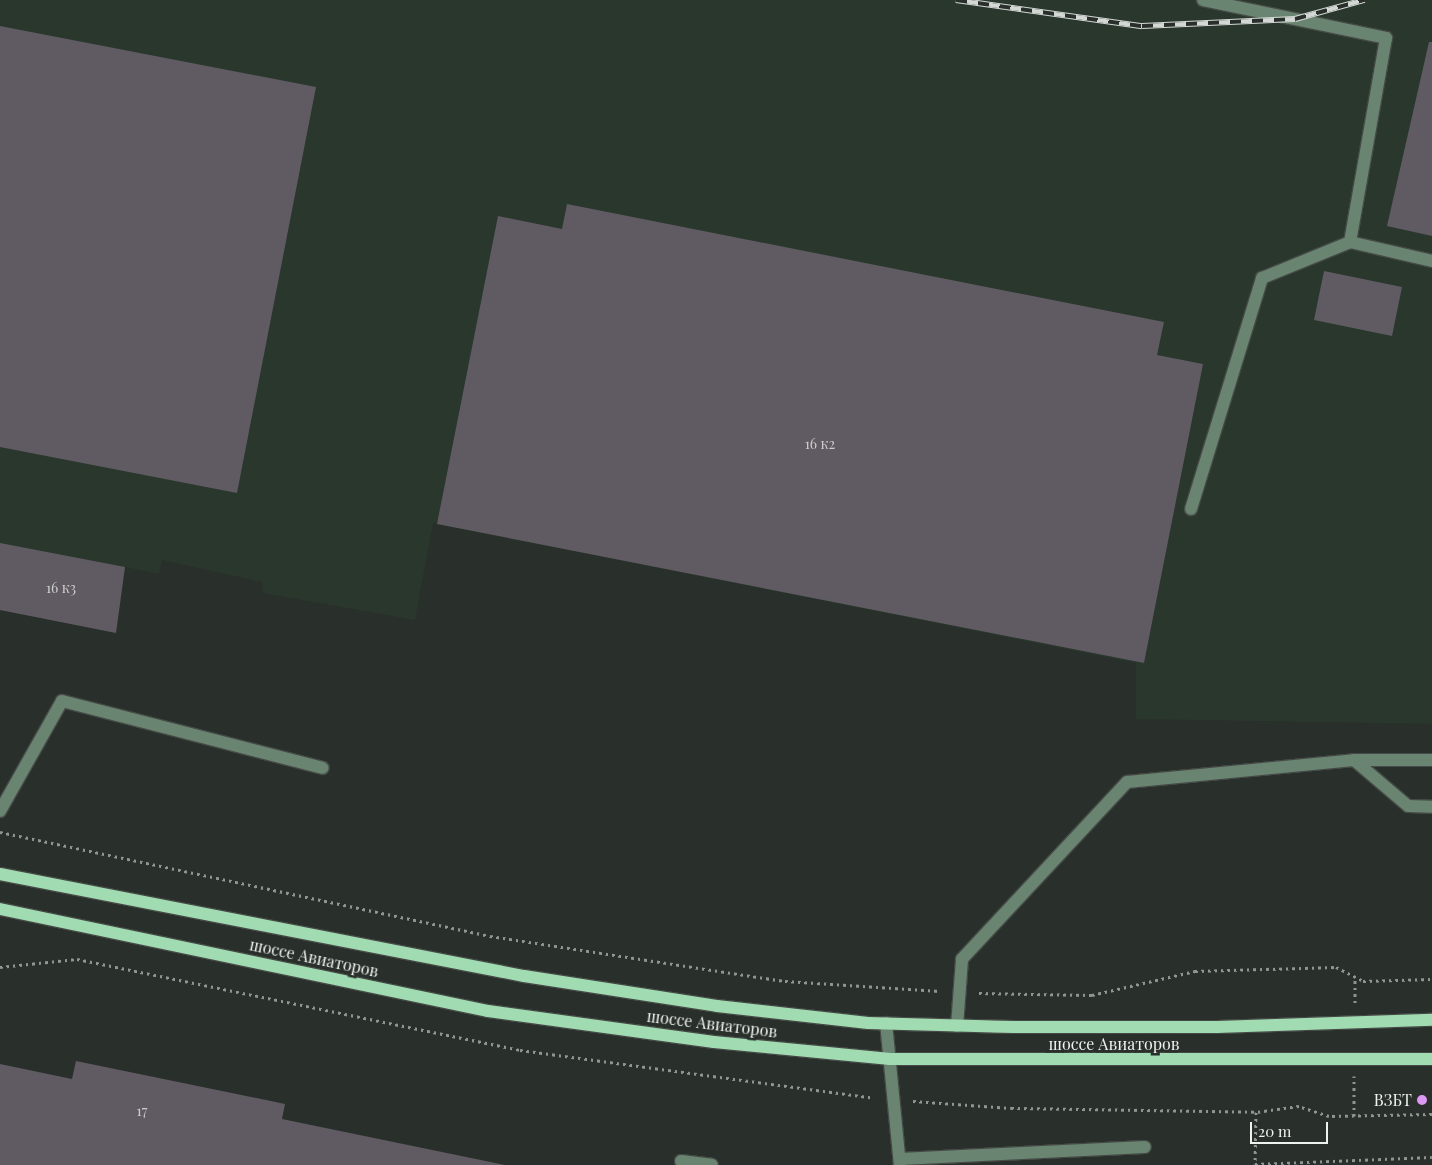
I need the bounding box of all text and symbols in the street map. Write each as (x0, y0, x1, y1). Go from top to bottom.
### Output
house number: 16 к2 (805, 436, 835, 452)
house number: 16 к3 (46, 580, 76, 596)
street label: шоссе Авиаторов (248, 935, 380, 981)
street label: шоссе Авиаторов (646, 1006, 778, 1042)
street label: шоссе Авиаторов (1048, 1034, 1180, 1054)
place label: ВЗБТ (1374, 1090, 1412, 1110)
marker: ВЗБТ (1416, 1094, 1428, 1106)
house number: 17 (137, 1103, 147, 1119)
scale bar (1252, 1112, 1330, 1144)
text: 20 m (1258, 1121, 1291, 1141)

